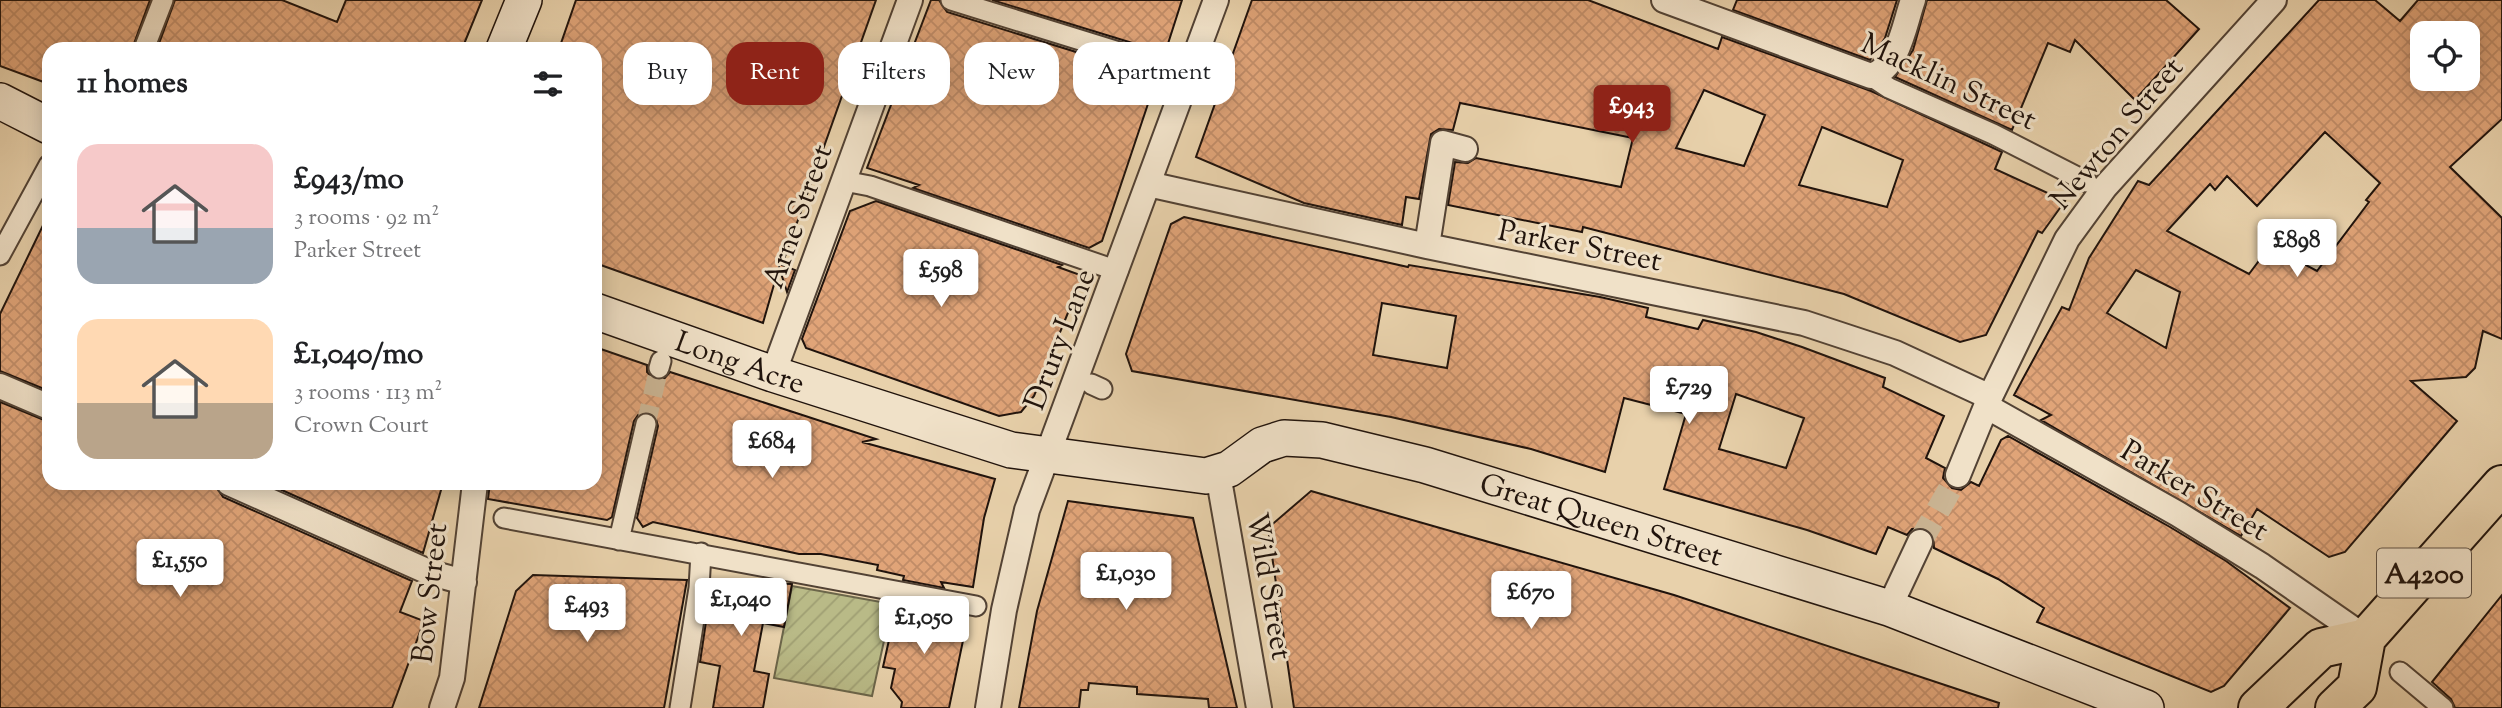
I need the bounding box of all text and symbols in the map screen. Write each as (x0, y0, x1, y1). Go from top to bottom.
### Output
map controls (2410, 21, 2480, 91)
button: locate (2410, 21, 2480, 91)
street label: Macklin Street (1853, 24, 2043, 143)
chip: Buy (623, 42, 712, 105)
chip: Rent (726, 42, 824, 105)
chip: Filters (838, 42, 950, 105)
chip: New (964, 42, 1059, 105)
chip: Apartment (1073, 42, 1235, 105)
street label: Newton Street (2041, 49, 2195, 220)
text: 11 homes (77, 63, 188, 106)
icon: filters (529, 65, 567, 103)
pin: £943 (1591, 86, 1673, 145)
text: £943 (1610, 91, 1654, 124)
street label: Arne Street (753, 139, 845, 295)
text: £943/mo (294, 159, 404, 202)
icon: home (133, 172, 217, 256)
text: 3 rooms · 92 m² (294, 202, 439, 235)
street label: Parker Street (1494, 211, 1665, 284)
pin: £898 (2256, 219, 2338, 279)
text: £898 (2274, 225, 2321, 258)
text: Parker Street (294, 235, 421, 268)
pin: £598 (900, 250, 982, 309)
text: £598 (919, 255, 963, 288)
street label: Drury Lane (1015, 263, 1108, 417)
street label: Long Acre (669, 322, 810, 407)
text: £1,040/mo (294, 334, 423, 377)
icon: home (133, 347, 217, 431)
pin: £729 (1648, 366, 1730, 426)
text: £729 (1666, 372, 1712, 405)
text: 3 rooms · 113 m² (294, 377, 442, 410)
text: Crown Court (294, 410, 429, 443)
pin: £684 (731, 420, 813, 480)
text: £684 (748, 426, 796, 459)
street label: Parker Street (2112, 431, 2276, 553)
street label: Great Queen Street (1474, 464, 1727, 579)
street label: Wild Street (1233, 509, 1302, 664)
street label: Bow Street (403, 521, 460, 665)
pin: £1,550 (123, 540, 237, 599)
text: £1,550 (153, 545, 207, 578)
road number: A4200 (2377, 548, 2471, 598)
pin: £1,030 (1069, 552, 1183, 612)
text: £1,030 (1096, 558, 1156, 591)
pin: £670 (1490, 572, 1572, 631)
text: £670 (1507, 577, 1555, 610)
pin: £1,040 (684, 578, 798, 638)
pin: £493 (546, 584, 628, 644)
text: £1,040 (711, 584, 771, 617)
text: £493 (565, 590, 609, 623)
pin: £1,050 (867, 596, 981, 656)
text: £1,050 (895, 602, 953, 635)

